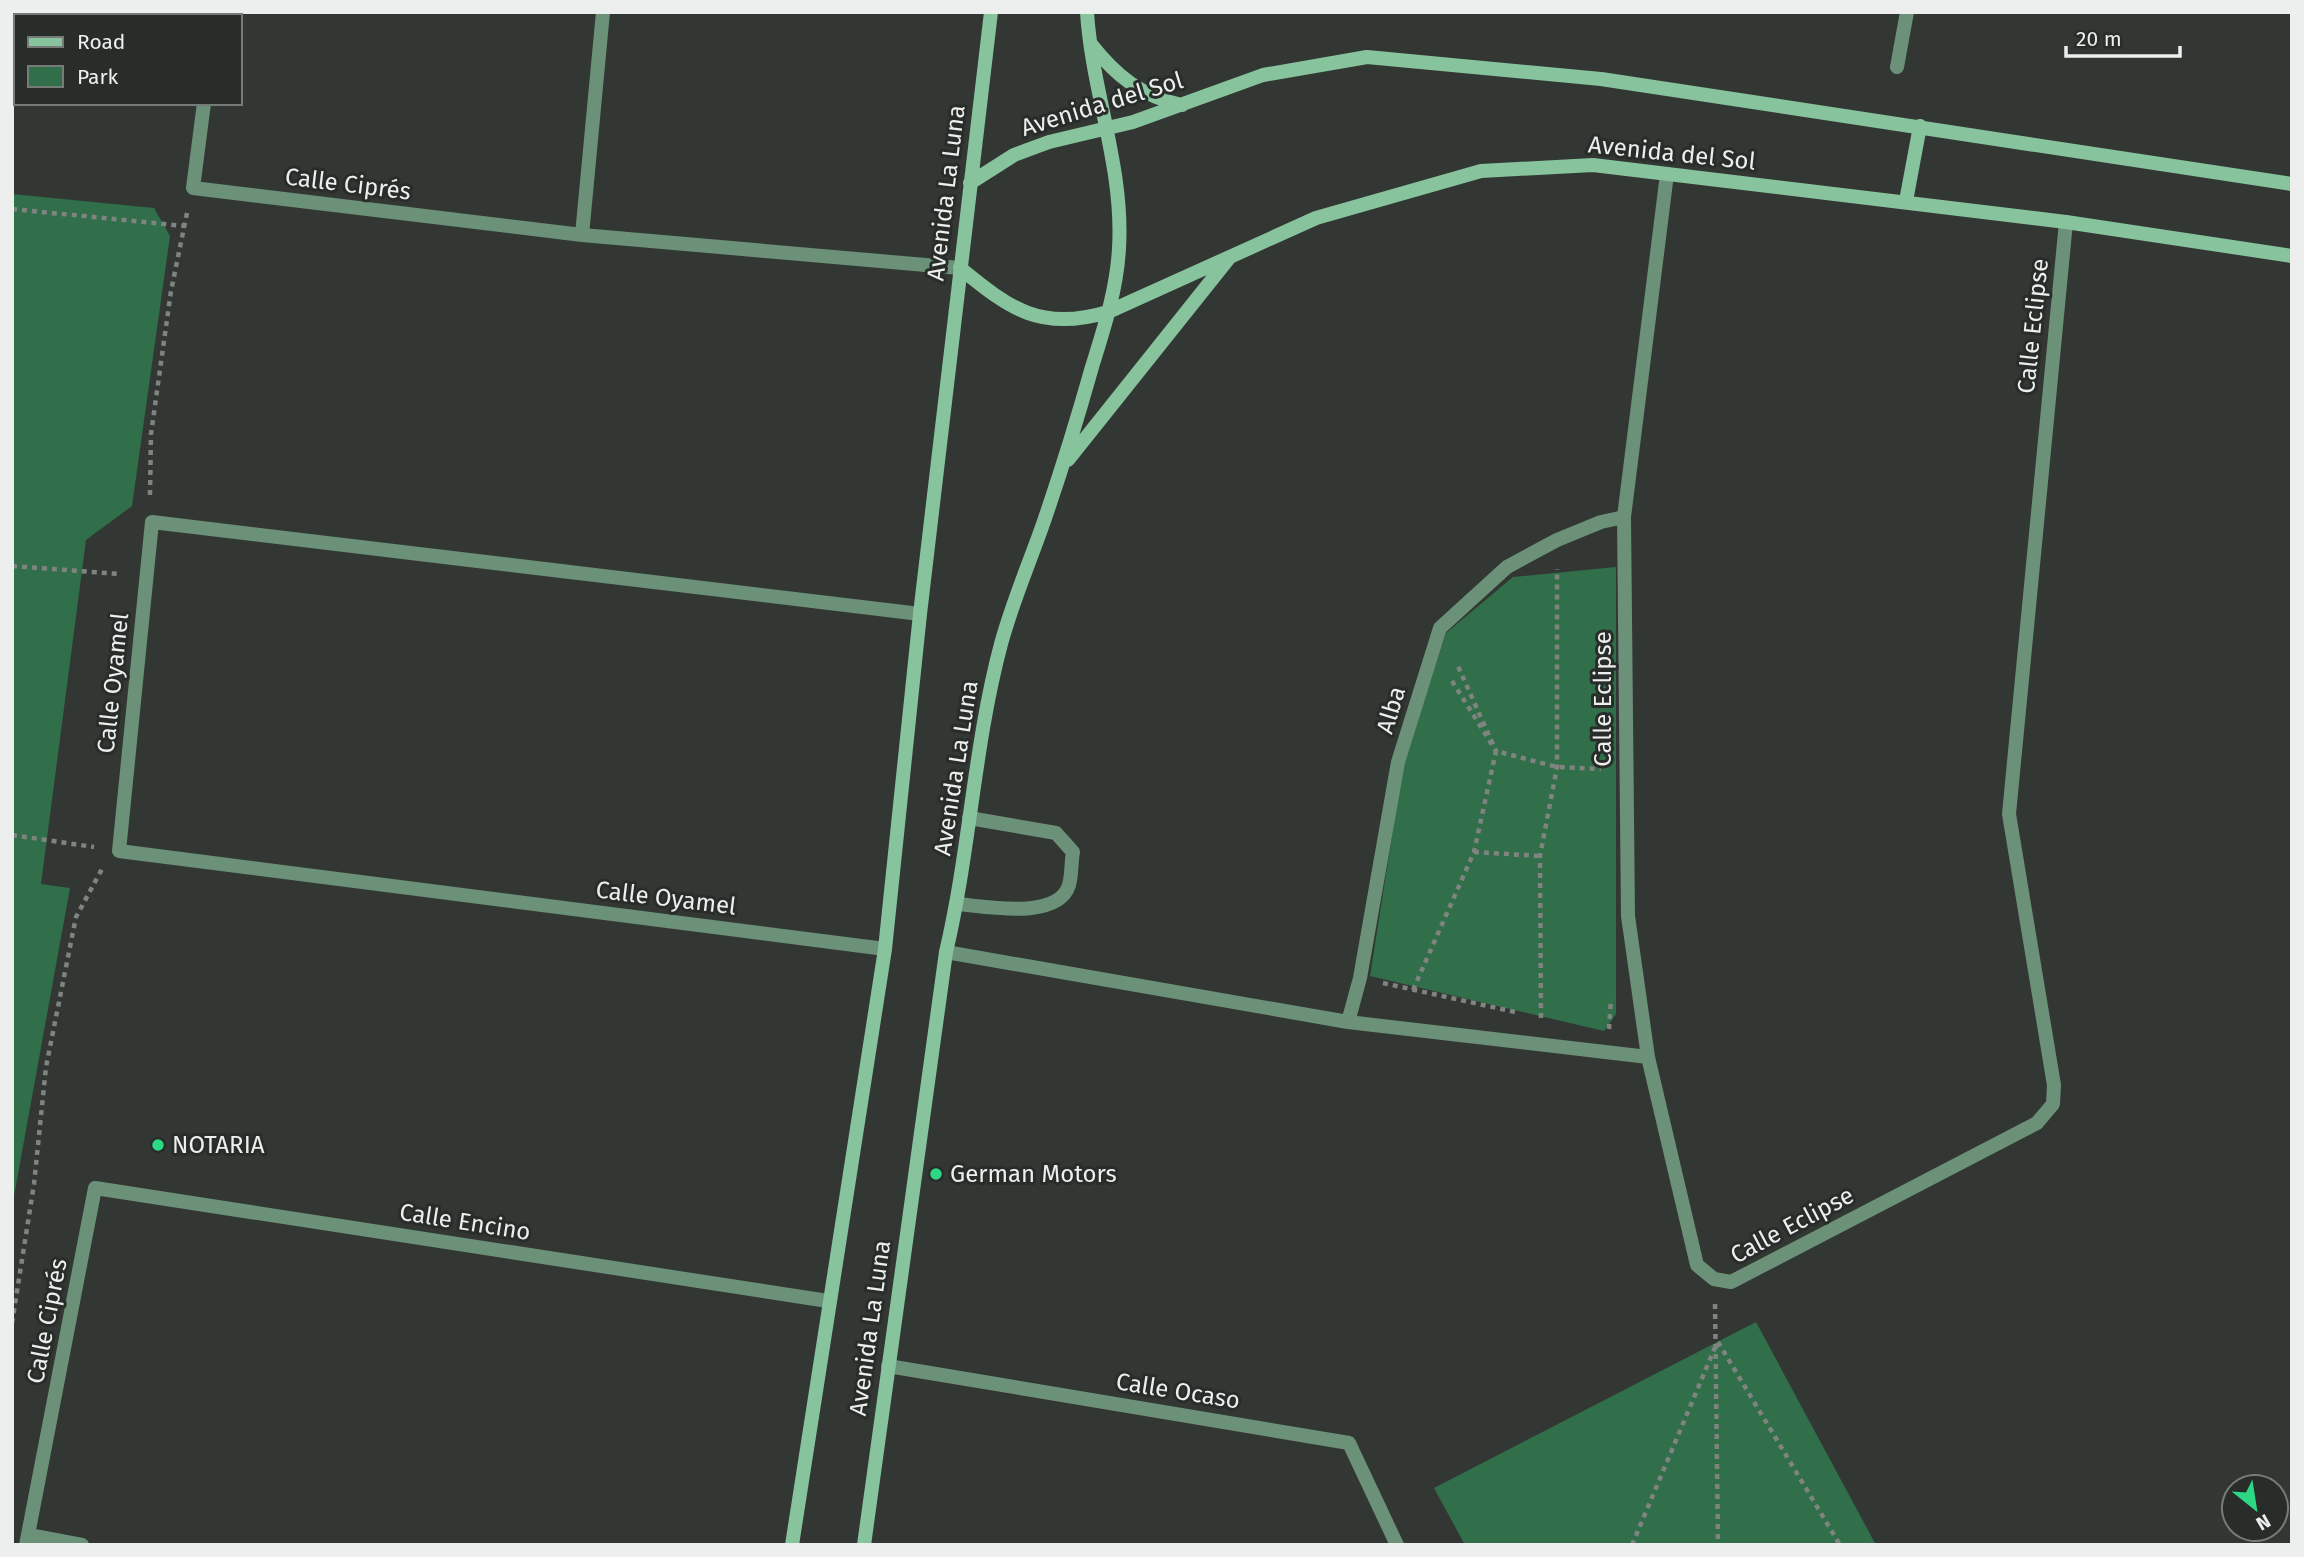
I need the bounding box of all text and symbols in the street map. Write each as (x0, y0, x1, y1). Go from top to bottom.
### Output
legend (14, 14, 242, 105)
scale bar (2066, 14, 2180, 58)
text: 20 m (2076, 26, 2122, 52)
text: Road (77, 29, 125, 55)
text: Park (77, 64, 119, 90)
street label: Avenida del Sol (1018, 66, 1186, 142)
street label: Avenida La Luna (921, 103, 971, 283)
street label: Avenida del Sol (1587, 130, 1757, 176)
street label: Calle Ciprés (283, 162, 413, 206)
street label: Calle Eclipse (2012, 257, 2054, 395)
street label: Calle Oyamel (92, 611, 134, 755)
street label: Calle Eclipse (1589, 631, 1617, 767)
street label: Avenida La Luna (928, 678, 984, 858)
street label: Alba (1371, 683, 1411, 737)
street label: Calle Oyamel (594, 876, 738, 920)
place label: NOTARIA (172, 1131, 265, 1159)
marker: NOTARIA (150, 1137, 166, 1153)
place label: German Motors (950, 1160, 1117, 1188)
marker: German Motors (928, 1166, 944, 1182)
street label: Calle Eclipse (1726, 1181, 1858, 1269)
street label: Calle Encino (397, 1198, 533, 1246)
street label: Avenida La Luna (844, 1238, 896, 1418)
street label: Calle Ciprés (21, 1256, 73, 1386)
street label: Calle Ocaso (1114, 1367, 1242, 1415)
north arrow (2220, 1473, 2290, 1543)
text: N (2252, 1509, 2274, 1535)

